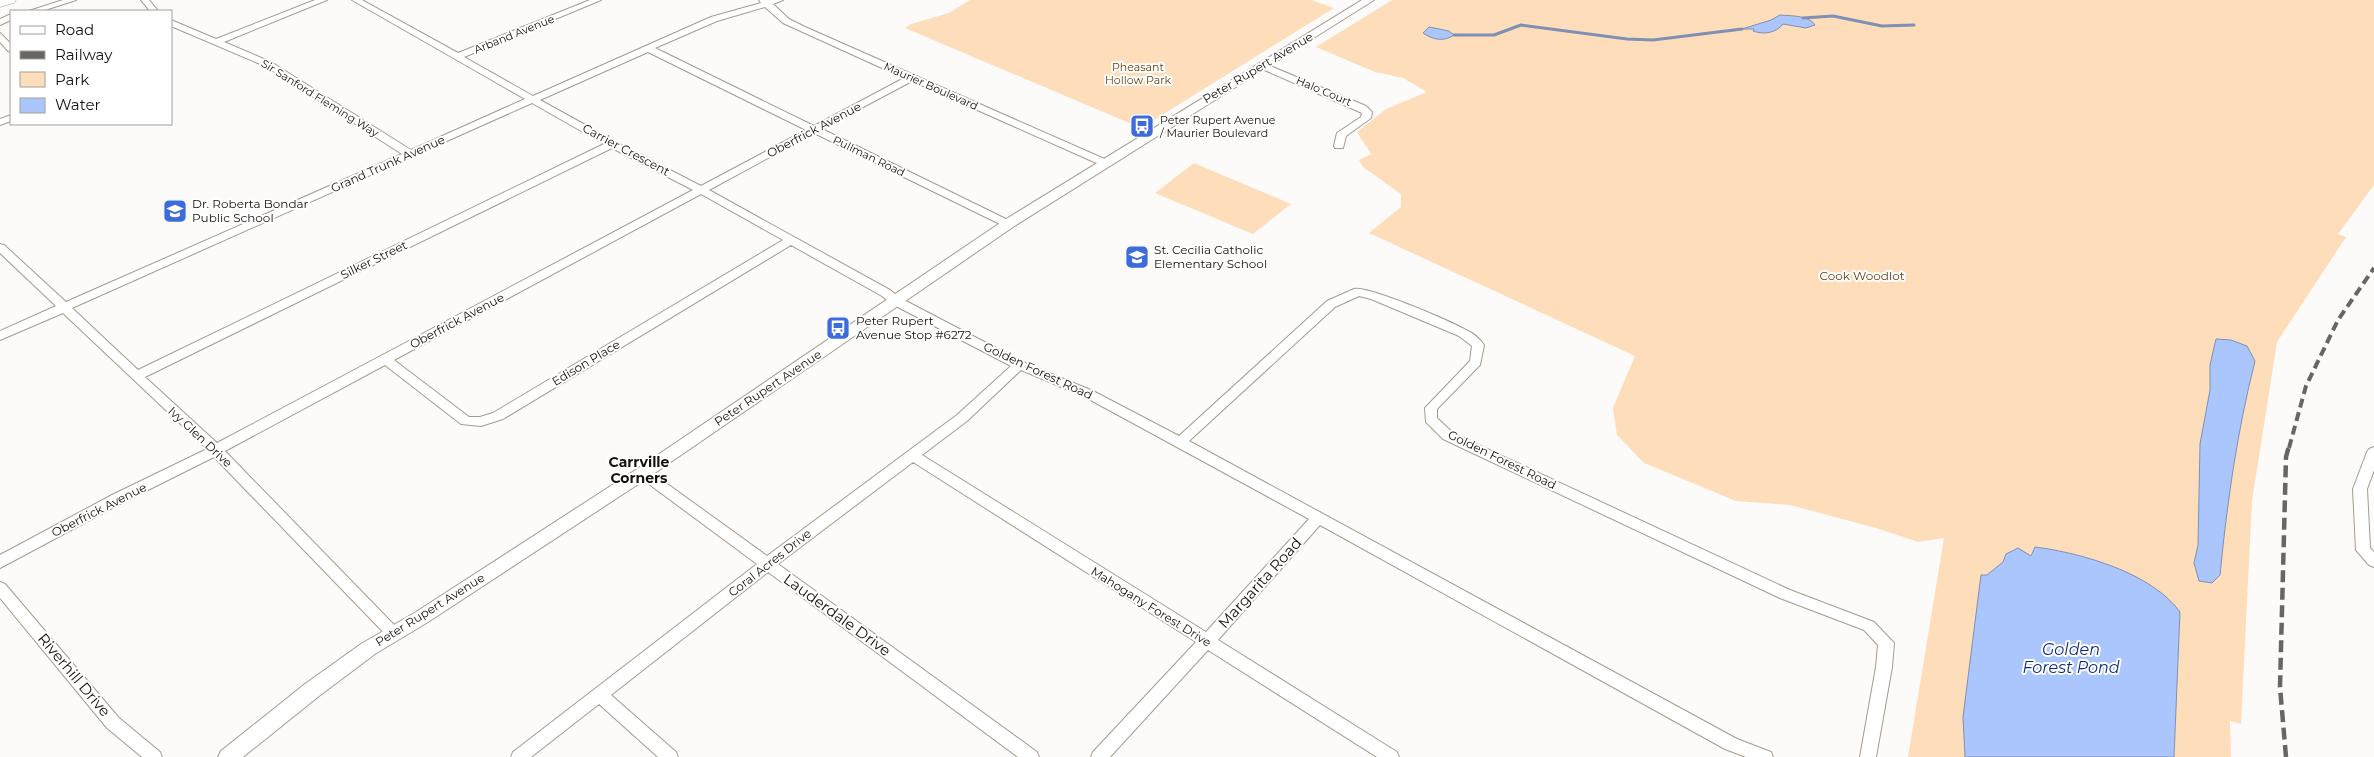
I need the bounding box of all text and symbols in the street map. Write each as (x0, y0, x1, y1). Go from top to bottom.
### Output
legend (10, 10, 172, 125)
street label: Arband Avenue (472, 11, 557, 56)
text: Road (55, 20, 94, 39)
street label: Peter Rupert Avenue (1200, 29, 1316, 106)
text: Railway (55, 45, 113, 64)
street label: Sir Sanford Fleming Way (259, 56, 381, 140)
street label: Maurier Boulevard (882, 59, 980, 113)
park label: Pheasant Hollow Park (1105, 60, 1172, 87)
text: Park (55, 70, 89, 89)
street label: Halo Court (1294, 73, 1354, 109)
text: Water (55, 95, 101, 114)
street label: Oberfrick Avenue (764, 98, 863, 161)
bus stop icon: Peter Rupert Avenue / Maurier Boulevard (1129, 113, 1155, 139)
place label: Peter Rupert Avenue / Maurier Boulevard (1159, 113, 1276, 140)
street label: Carrier Crescent (580, 120, 672, 179)
street label: Grand Trunk Avenue (328, 132, 447, 195)
street label: Pullman Road (831, 133, 907, 179)
place label: Dr. Roberta Bondar Public School (192, 196, 309, 225)
school or university icon: Dr. Roberta Bondar Public School (162, 198, 188, 224)
street label: Silker Street (338, 237, 410, 282)
place label: St. Cecilia Catholic Elementary School (1154, 242, 1267, 271)
school or university icon: St. Cecilia Catholic Elementary School (1124, 244, 1150, 270)
park label: Cook Woodlot (1819, 268, 1905, 283)
street label: Oberfrick Avenue (407, 289, 506, 352)
place label: Peter Rupert Avenue Stop #6272 (856, 313, 972, 342)
bus stop icon: Peter Rupert Avenue Stop #6272 (825, 315, 851, 341)
street label: Edison Place (549, 336, 623, 389)
street label: Golden Forest Road (981, 339, 1095, 402)
street label: Peter Rupert Avenue (711, 346, 824, 429)
street label: Ivy Glen Drive (165, 403, 235, 470)
street label: Golden Forest Road (1446, 427, 1559, 492)
district label: Carrville Corners (609, 453, 670, 487)
street label: Oberfrick Avenue (49, 479, 149, 540)
street label: Coral Acres Drive (725, 526, 814, 600)
street label: Margarita Road (1214, 533, 1305, 632)
street label: Mahogany Forest Drive (1088, 563, 1214, 650)
street label: Lauderdale Drive (780, 569, 895, 660)
street label: Peter Rupert Avenue (372, 570, 487, 649)
street label: Riverhill Drive (34, 629, 115, 720)
water label: Golden Forest Pond (2022, 640, 2120, 677)

